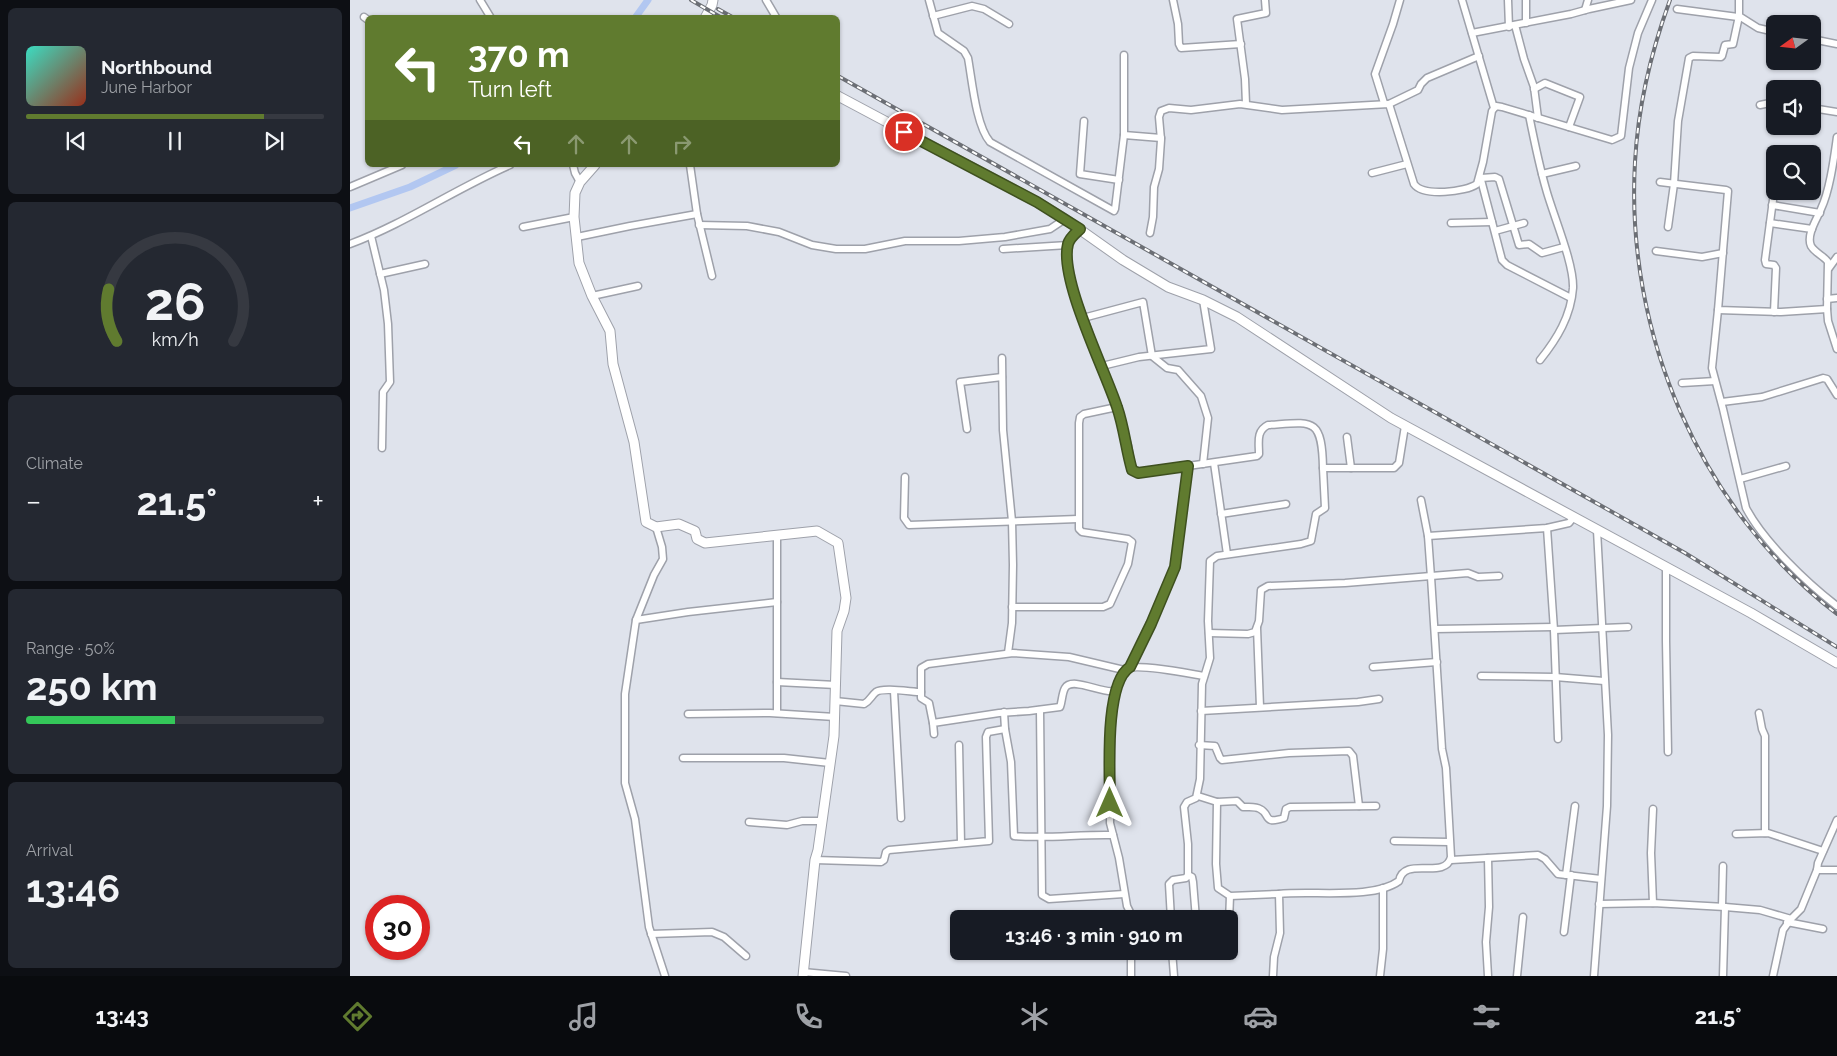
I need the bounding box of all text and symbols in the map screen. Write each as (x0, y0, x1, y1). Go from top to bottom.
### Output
north arrow (1766, 15, 1821, 70)
map controls (1766, 15, 1821, 200)
text: 370 m (468, 34, 570, 75)
icon: left (385, 35, 450, 100)
text: Northbound (101, 56, 212, 78)
text: Turn left (468, 76, 552, 102)
text: June Harbor (101, 78, 192, 97)
button: sound (1766, 80, 1821, 135)
pin (883, 111, 925, 153)
icon: arrive (890, 118, 918, 146)
icon: previous (62, 127, 90, 155)
icon: pause (161, 127, 189, 155)
icon: next (260, 127, 288, 155)
icon: left (509, 130, 537, 158)
icon: ahead (562, 130, 590, 158)
icon: ahead (615, 130, 643, 158)
icon: right (668, 130, 696, 158)
button: search (1766, 145, 1821, 200)
text: 26 (145, 271, 205, 332)
text: km/h (151, 329, 199, 350)
text: Climate (26, 454, 83, 473)
text: 21.5° (136, 479, 217, 524)
text: − (26, 485, 41, 518)
text: + (312, 485, 324, 518)
text: Range · 50% (26, 639, 115, 658)
text: 250 km (26, 664, 158, 709)
position arrow (1083, 776, 1135, 828)
text: Arrival (26, 841, 73, 860)
text: 13:46 (26, 866, 120, 911)
speed limit sign: 30 (365, 895, 430, 960)
text: 13:46 · 3 min · 910 m (1005, 924, 1183, 946)
icon: directions (340, 999, 375, 1034)
icon: music (566, 999, 601, 1034)
icon: phone (791, 999, 826, 1034)
icon: climate (1017, 999, 1052, 1034)
icon: car (1243, 999, 1278, 1034)
icon: filters (1469, 999, 1504, 1034)
text: 13:43 (95, 1003, 149, 1029)
text: 21.5° (1695, 1003, 1742, 1029)

